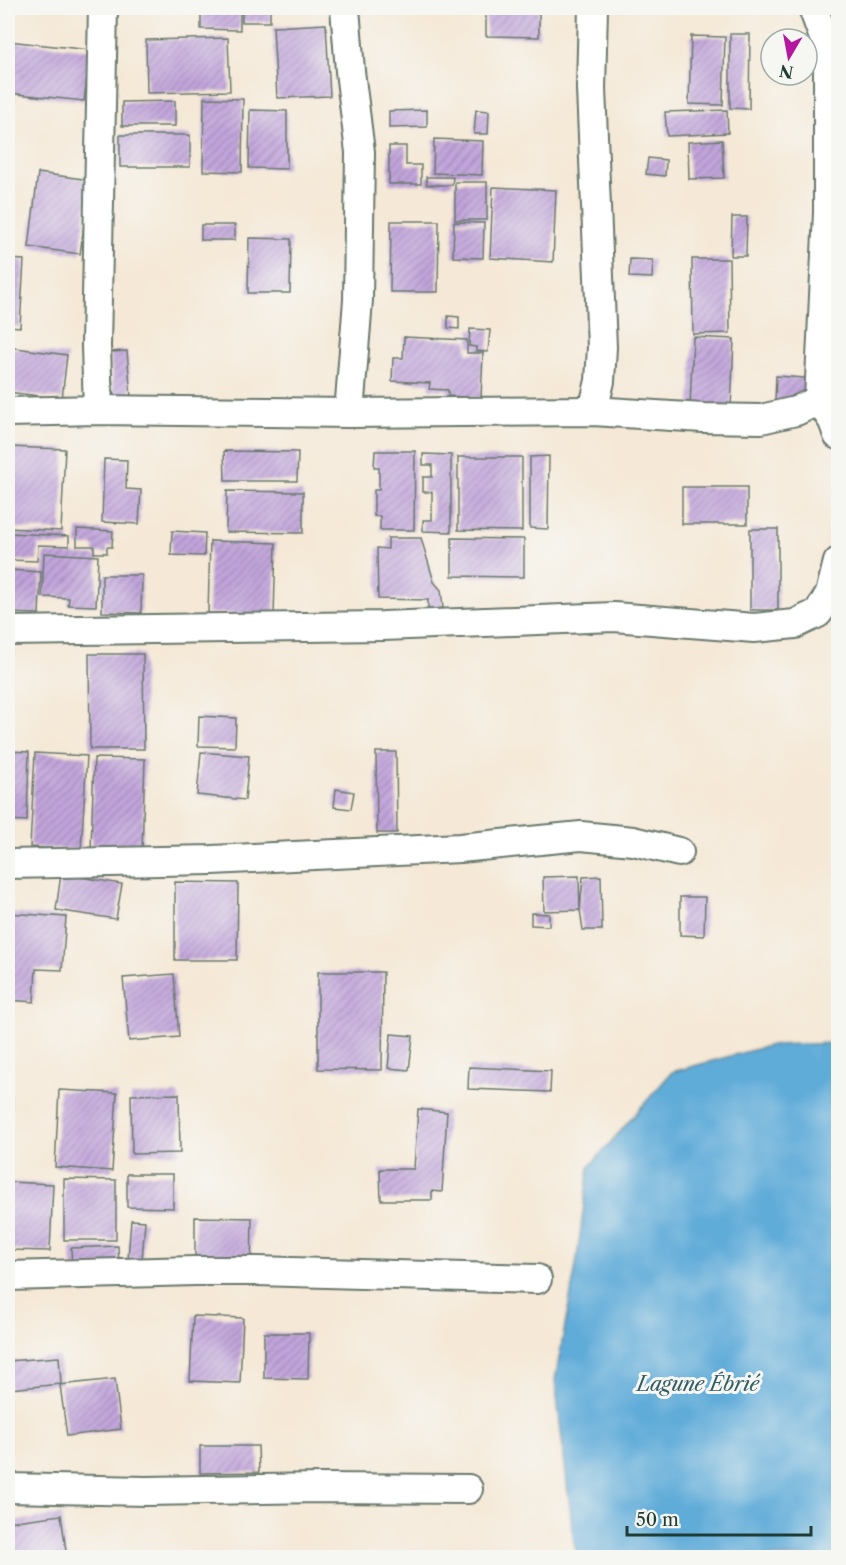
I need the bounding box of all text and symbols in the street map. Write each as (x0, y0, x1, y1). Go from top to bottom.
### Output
north arrow (759, 27, 819, 87)
text: N (778, 61, 795, 83)
water label: Lagune Ébrié (635, 1371, 761, 1396)
scale bar (627, 1499, 812, 1537)
text: 50 m (636, 1509, 679, 1531)

